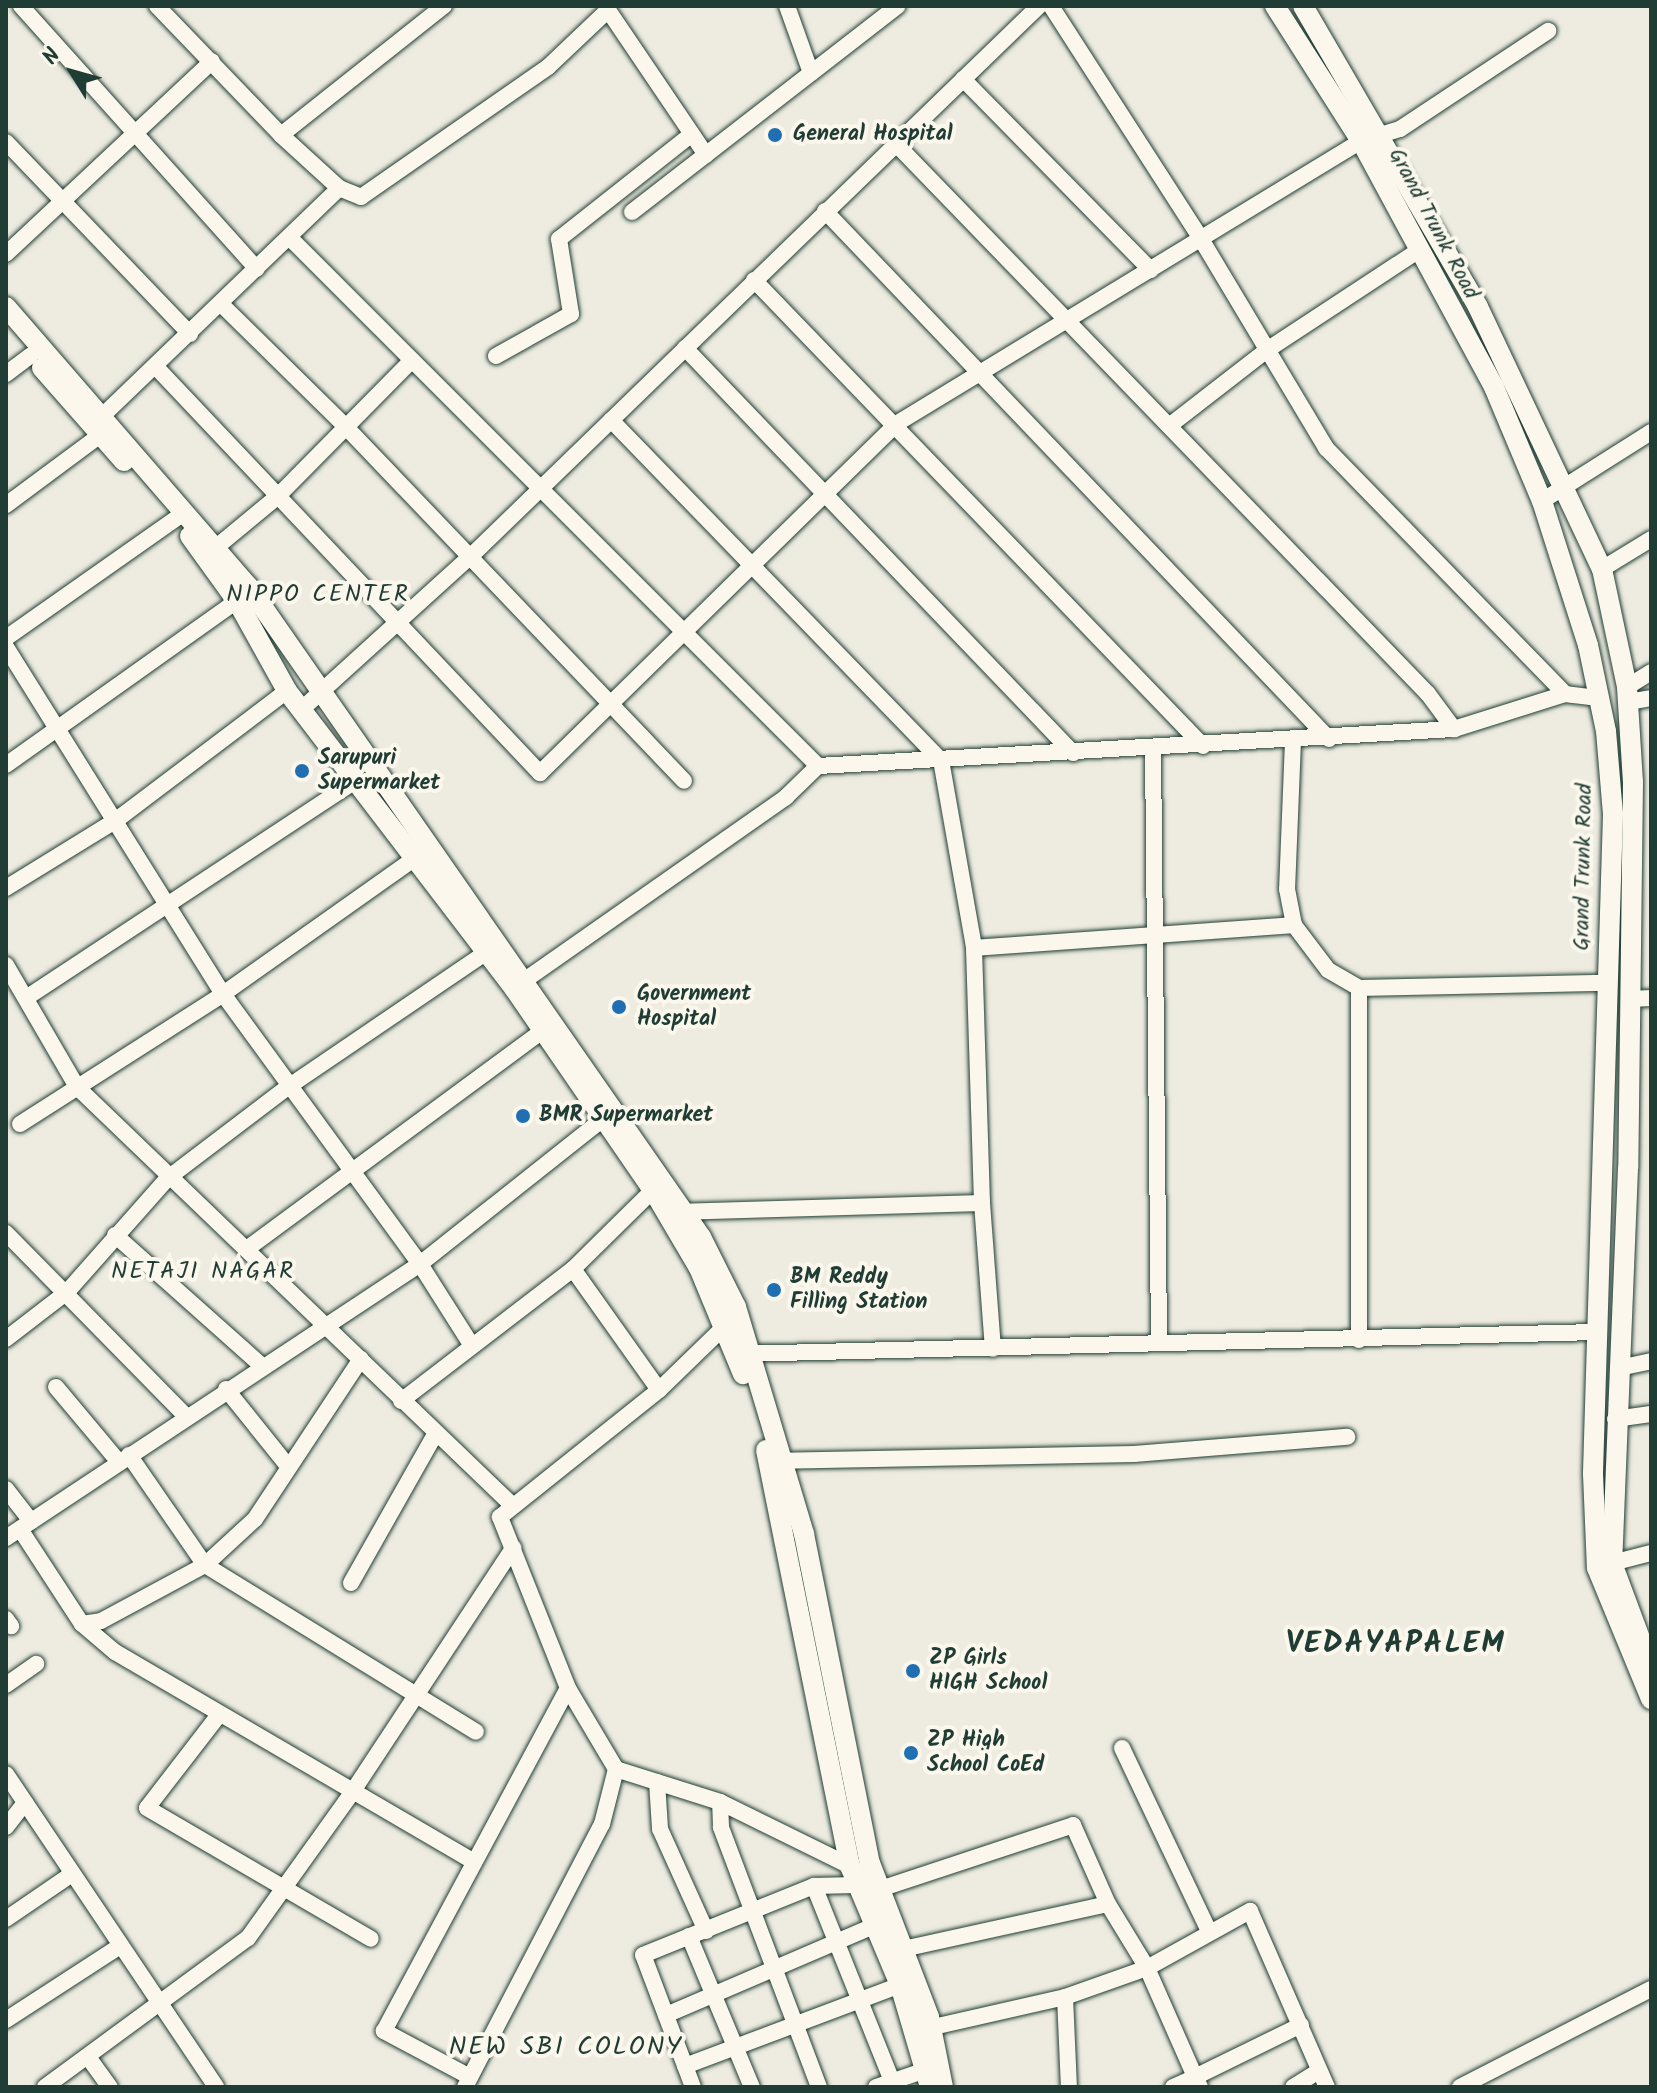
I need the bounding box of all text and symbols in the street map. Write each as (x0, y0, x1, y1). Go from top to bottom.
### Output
north arrow (32, 32, 112, 112)
text: N (34, 41, 71, 73)
place label: General Hospital (793, 122, 952, 148)
marker: General Hospital (764, 124, 786, 146)
street label: Grand Trunk Road (1382, 144, 1484, 304)
district label: NIPPO CENTER (226, 581, 410, 609)
place label: Sarupuri Supermarket (318, 745, 440, 796)
marker: Sarupuri Supermarket (293, 762, 311, 780)
street label: Grand Trunk Road (1569, 783, 1599, 951)
place label: Government Hospital (637, 981, 751, 1032)
marker: Government Hospital (608, 996, 630, 1018)
place label: BMR Supermarket (539, 1103, 713, 1129)
marker: BMR Supermarket (514, 1107, 532, 1125)
district label: NETAJI NAGAR (111, 1258, 295, 1286)
place label: BM Reddy Filling Station (790, 1264, 927, 1316)
marker: BM Reddy Filling Station (765, 1281, 783, 1299)
district label: VEDAYAPALEM (1286, 1626, 1506, 1662)
place label: ZP Girls HIGH School (929, 1645, 1047, 1696)
marker: ZP Girls HIGH School (904, 1662, 922, 1680)
place label: ZP High School CoEd (927, 1727, 1044, 1778)
marker: ZP High School CoEd (902, 1744, 920, 1762)
district label: NEW SBI COLONY (449, 2032, 683, 2064)

